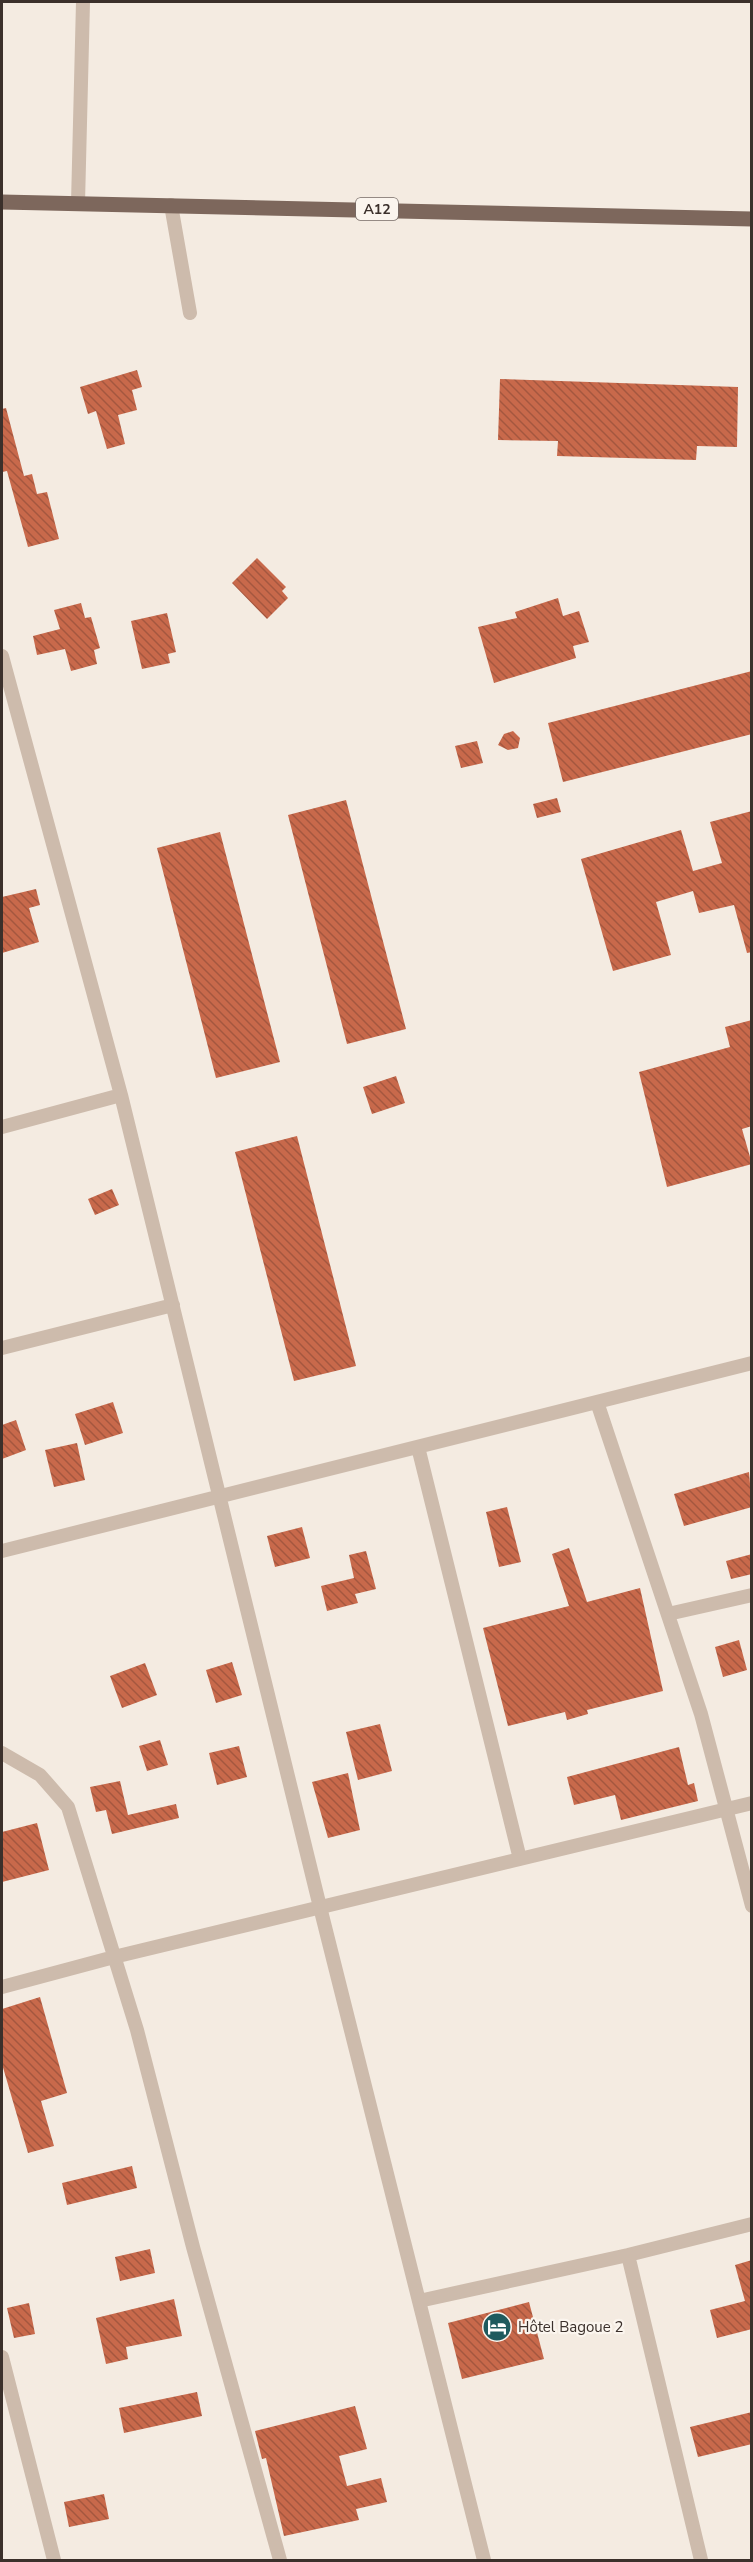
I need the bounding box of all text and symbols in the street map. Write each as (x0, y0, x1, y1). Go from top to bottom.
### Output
road number: A12 (356, 198, 398, 220)
hotel icon: Hôtel Bagoue 2 (481, 2311, 513, 2343)
place label: Hôtel Bagoue 2 (518, 2317, 624, 2337)

